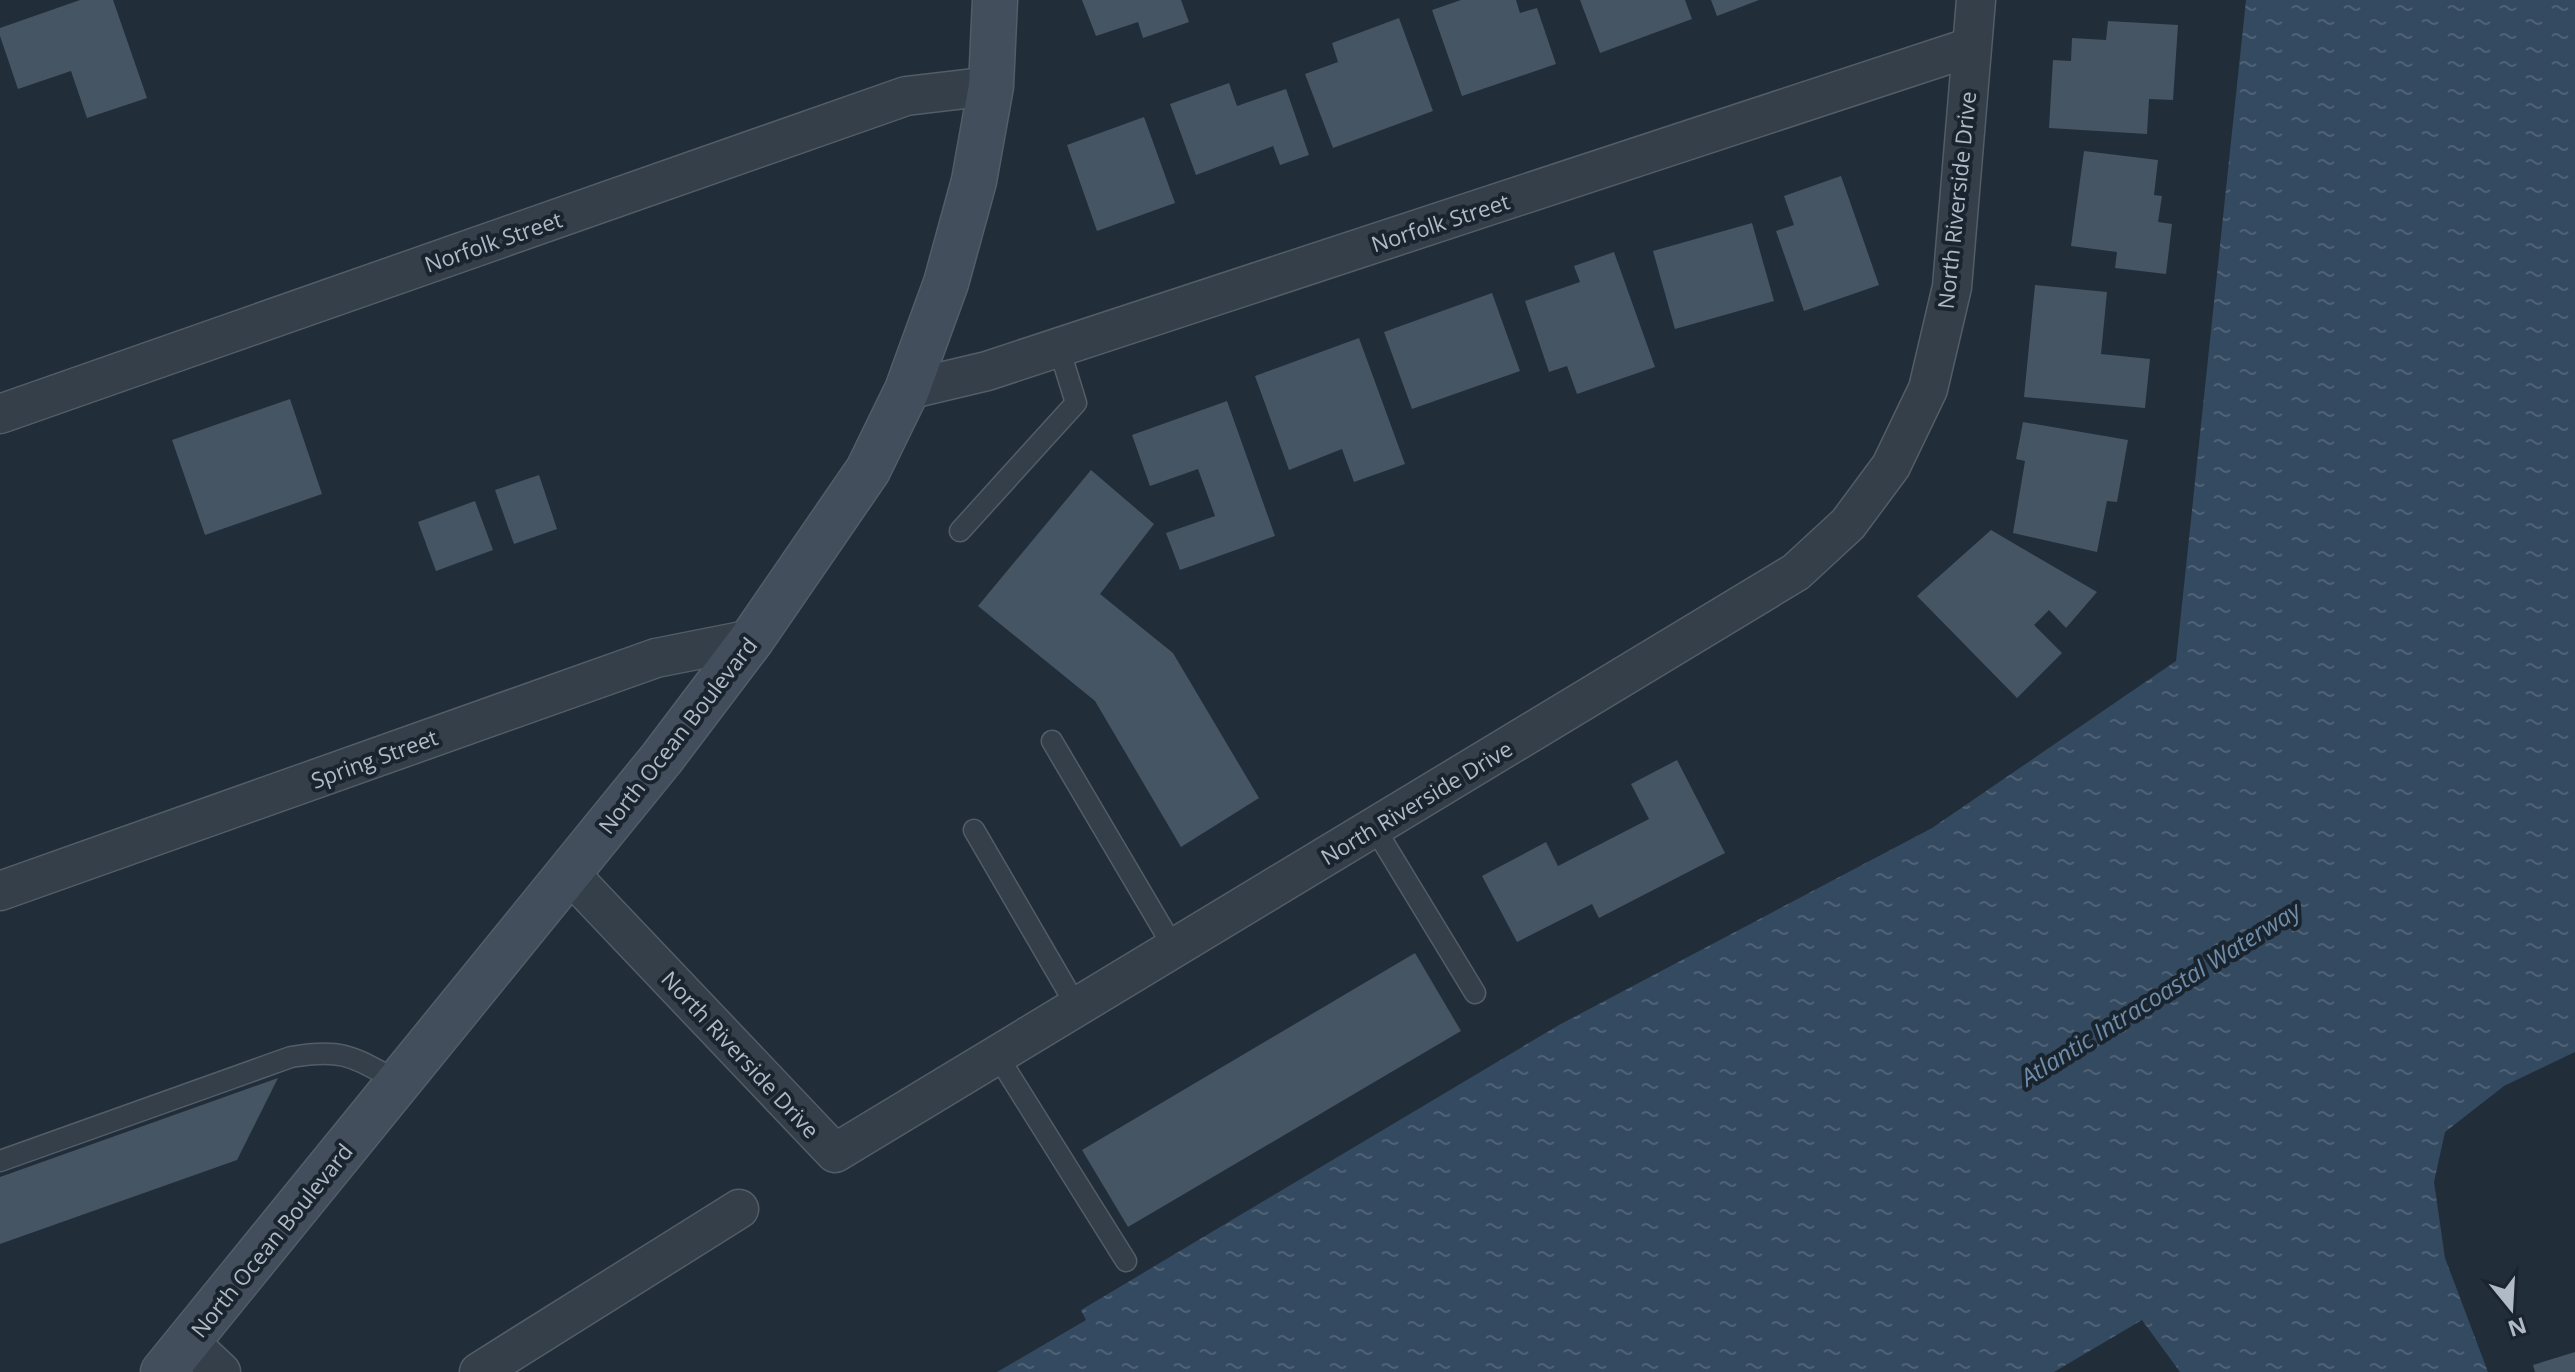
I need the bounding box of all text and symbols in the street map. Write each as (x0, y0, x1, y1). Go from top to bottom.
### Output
street label: North Riverside Drive (1930, 90, 1982, 310)
street label: Norfolk Street (1367, 185, 1513, 258)
street label: Norfolk Street (420, 203, 566, 279)
street label: North Ocean Boulevard (591, 630, 763, 840)
street label: Spring Street (307, 721, 442, 795)
street label: North Riverside Drive (1315, 733, 1517, 871)
water label: Atlantic Intracoastal Waterway (2012, 892, 2308, 1094)
street label: North Riverside Drive (655, 964, 827, 1144)
street label: North Ocean Boulevard (183, 1137, 359, 1343)
north arrow (2471, 1268, 2551, 1348)
text: N (2504, 1311, 2531, 1345)

